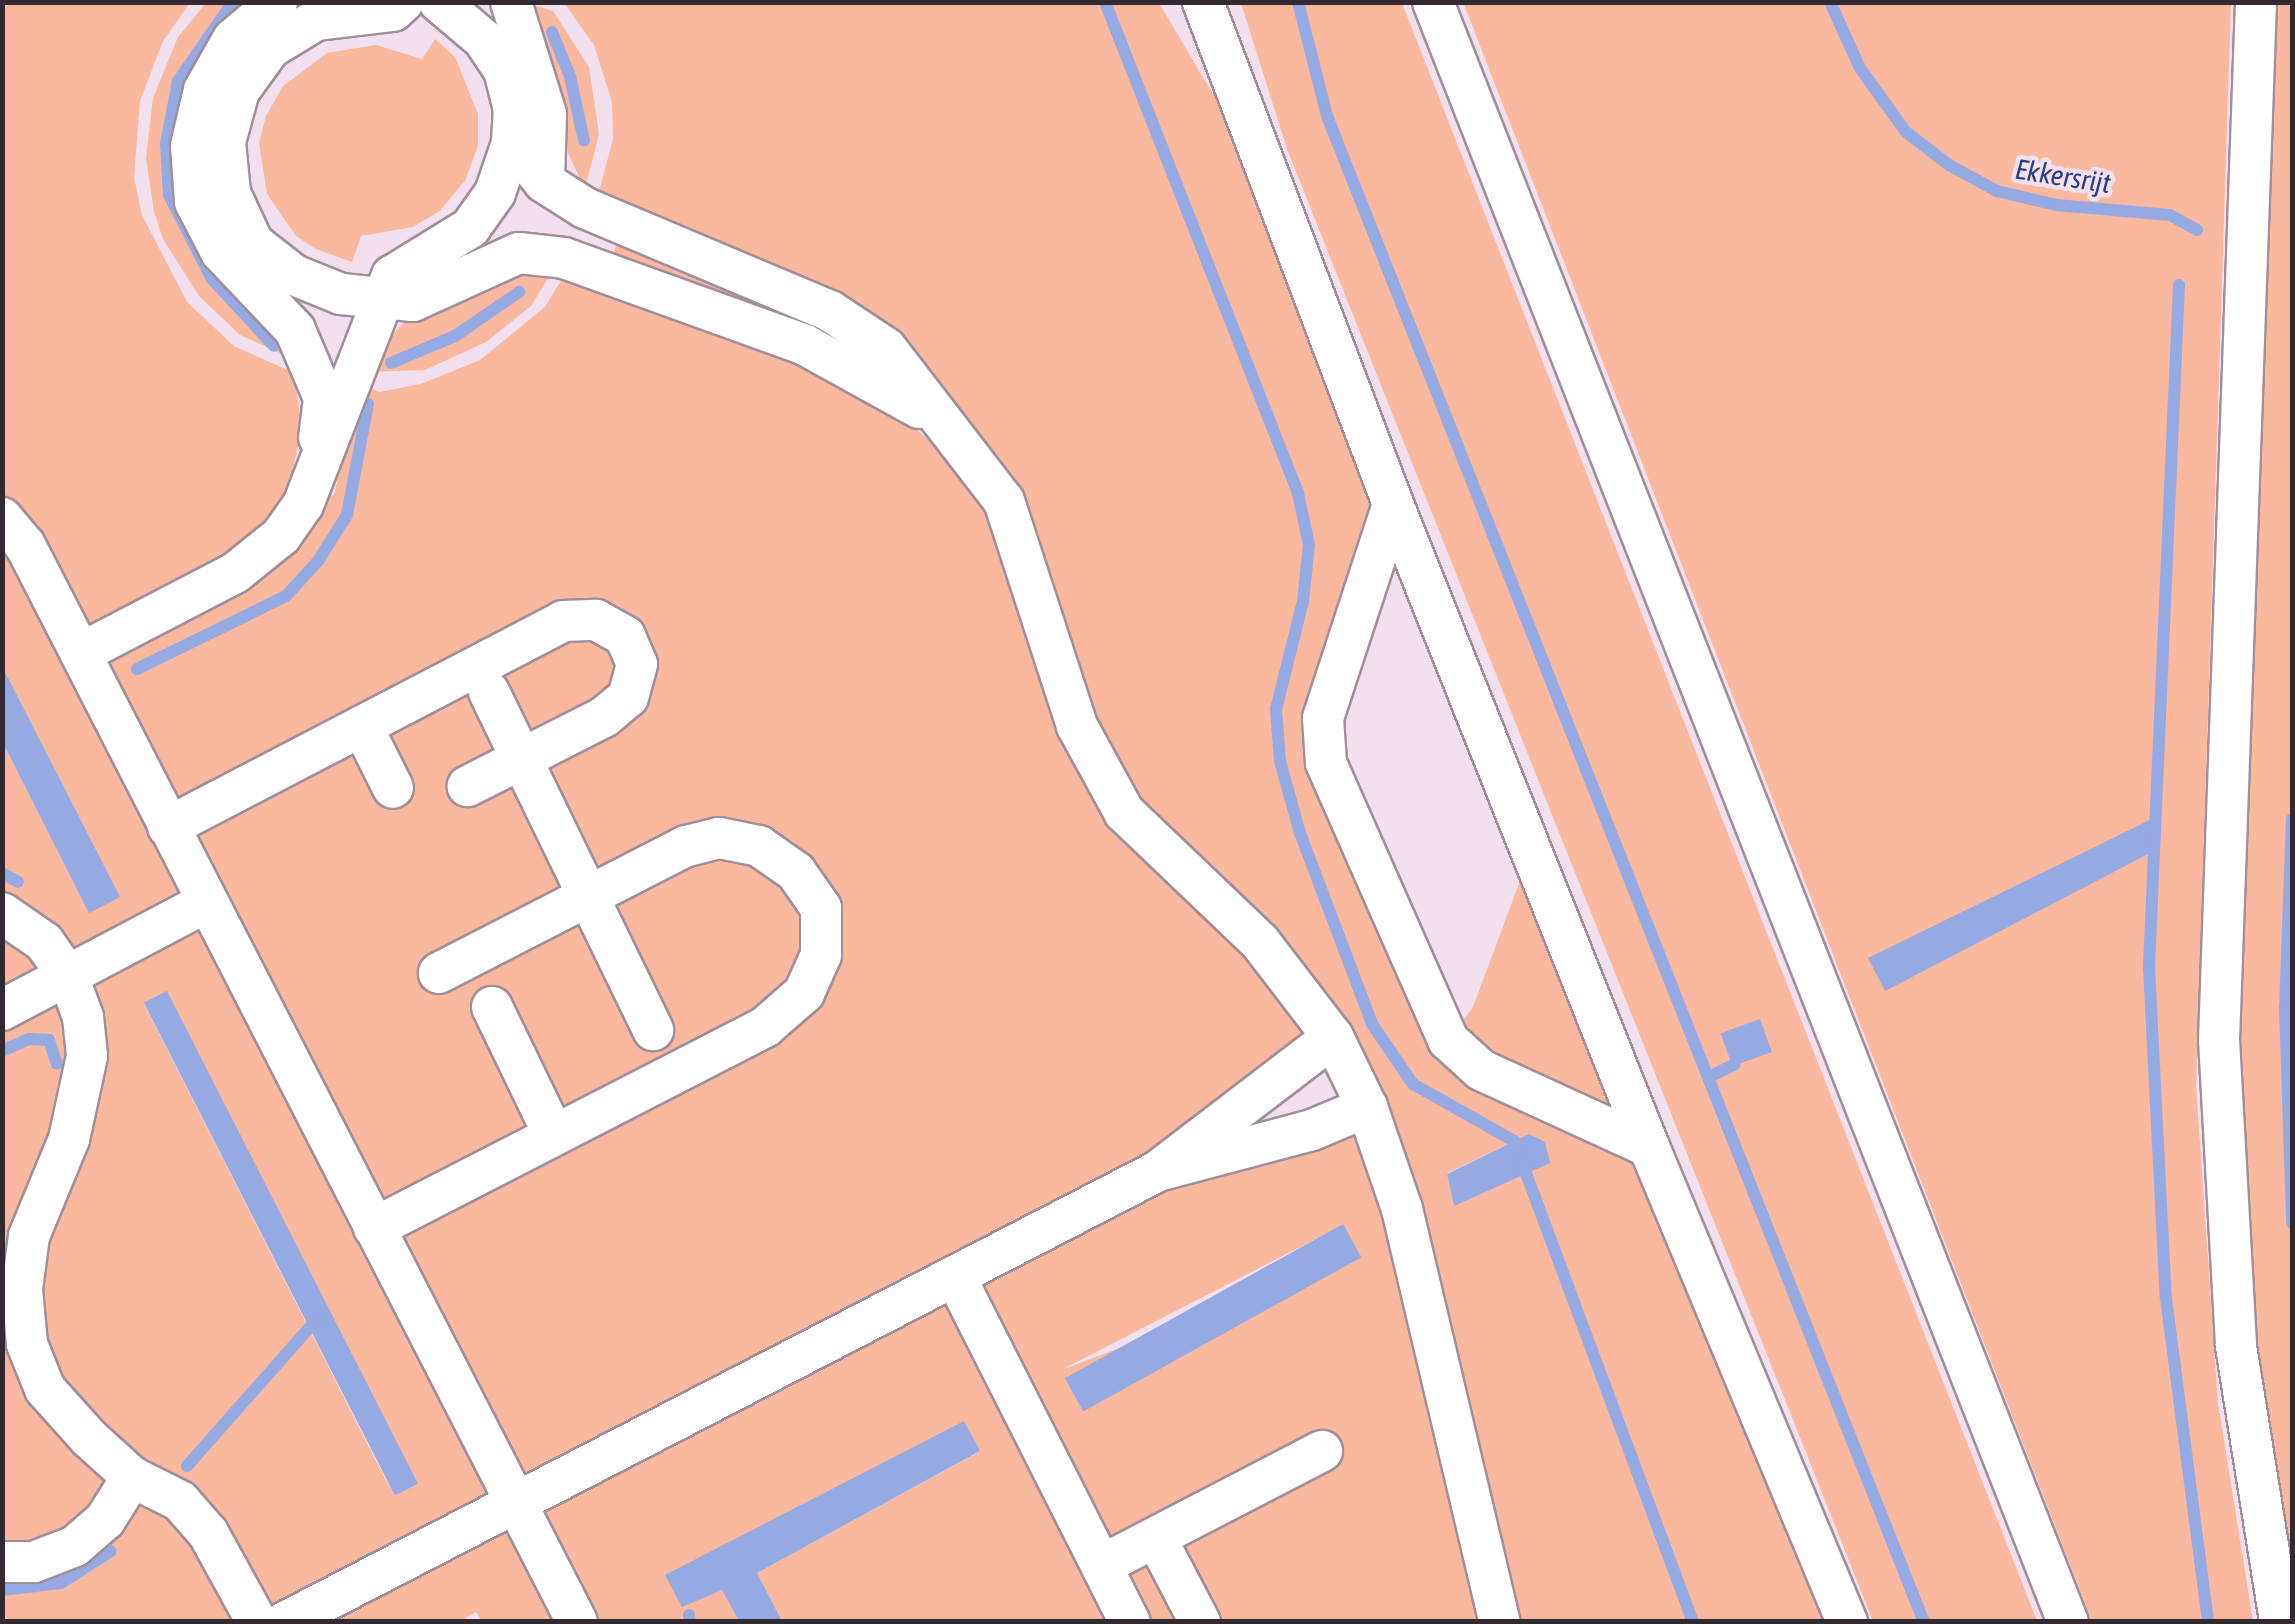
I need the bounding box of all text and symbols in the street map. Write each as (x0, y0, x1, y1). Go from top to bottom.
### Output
water label: Ekkersrijt (2013, 152, 2113, 200)

